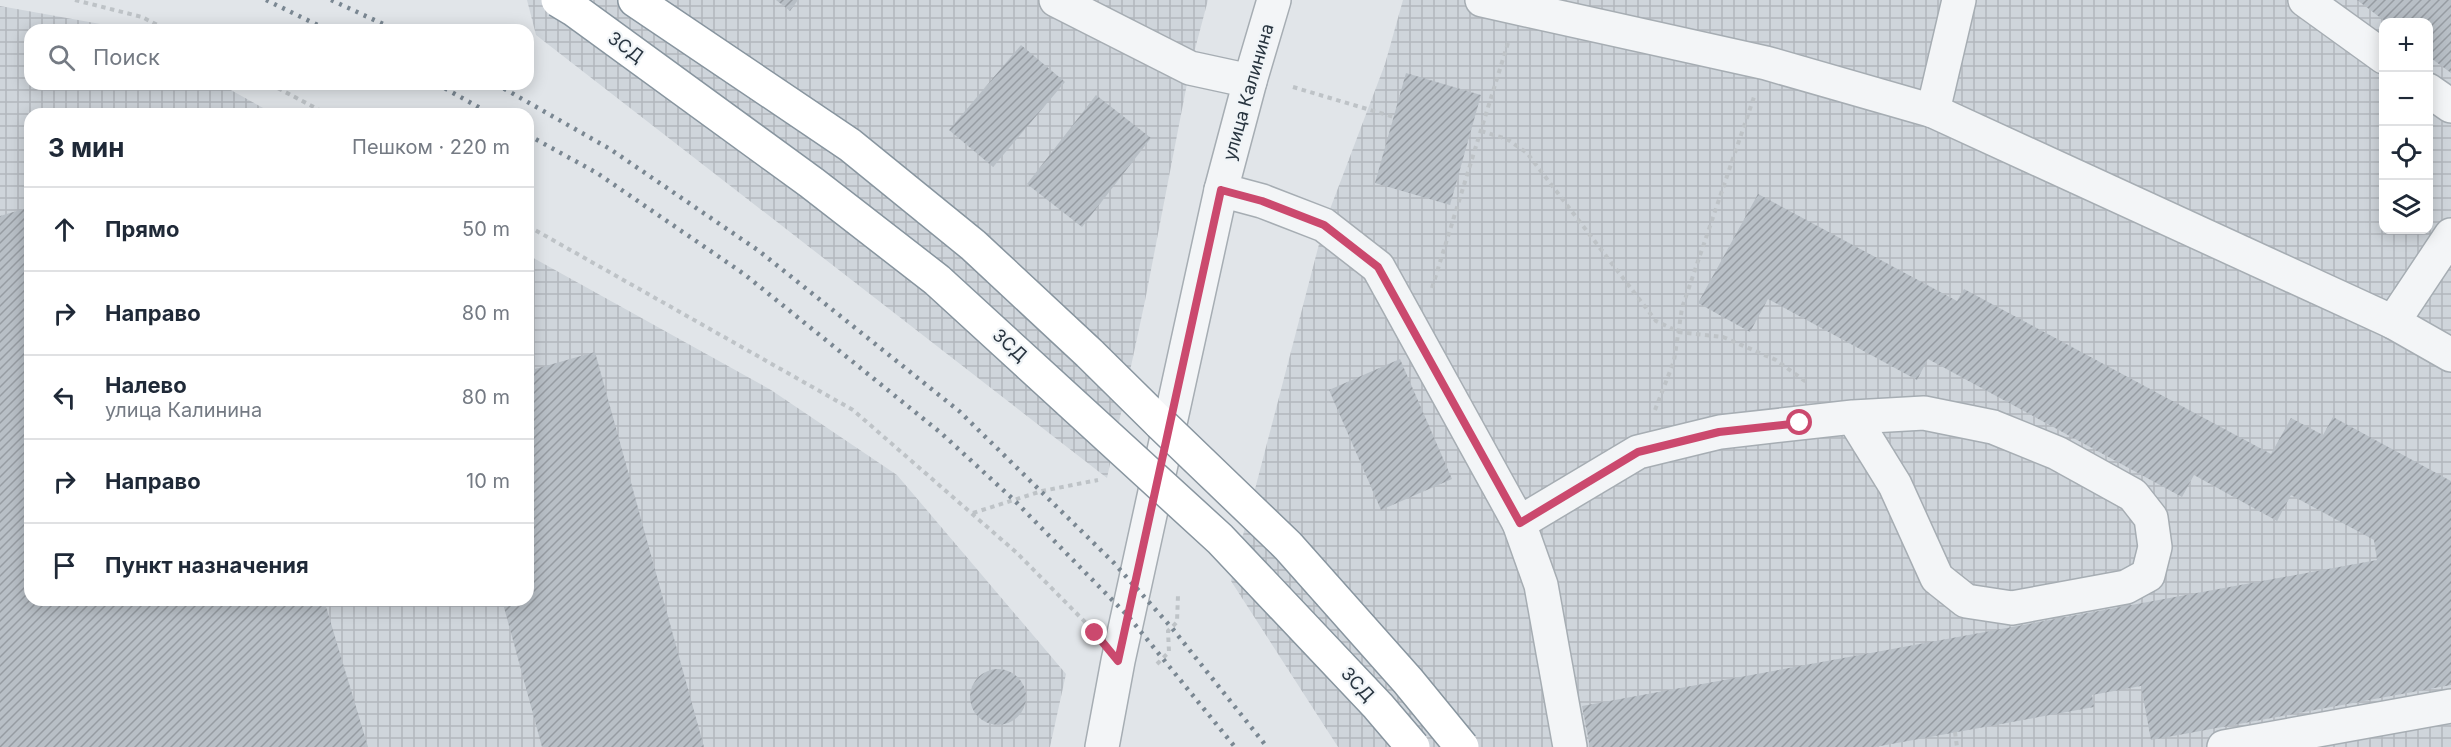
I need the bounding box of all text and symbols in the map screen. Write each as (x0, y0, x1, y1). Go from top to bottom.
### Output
map controls (2379, 18, 2433, 234)
button: + (2379, 18, 2433, 72)
street label: улица Калинина (1218, 21, 1278, 163)
search box (24, 24, 534, 90)
street label: ЗСД (604, 27, 648, 67)
icon: search (45, 41, 78, 74)
text: Поиск (93, 44, 160, 70)
button: − (2379, 72, 2433, 126)
button: locate (2379, 126, 2433, 180)
text: 3 мин (48, 132, 124, 163)
text: Пешком · 220 m (352, 135, 510, 159)
button: layers (2379, 180, 2433, 234)
icon: ahead (48, 213, 81, 246)
text: Прямо (105, 216, 179, 242)
text: 50 m (462, 217, 510, 241)
icon: right (48, 297, 81, 330)
text: Направо (105, 300, 201, 326)
text: 80 m (462, 301, 510, 325)
street label: ЗСД (988, 324, 1032, 366)
text: Налево (105, 372, 187, 398)
icon: left (48, 381, 81, 414)
text: 80 m (462, 385, 510, 409)
text: улица Калинина (105, 398, 262, 422)
route start (1786, 409, 1812, 435)
icon: right (48, 465, 81, 498)
text: Направо (105, 468, 201, 494)
text: 10 m (466, 469, 510, 493)
icon: arrive (48, 549, 81, 582)
text: Пункт назначения (105, 552, 309, 578)
route end (1081, 619, 1107, 645)
street label: ЗСД (1337, 663, 1379, 705)

